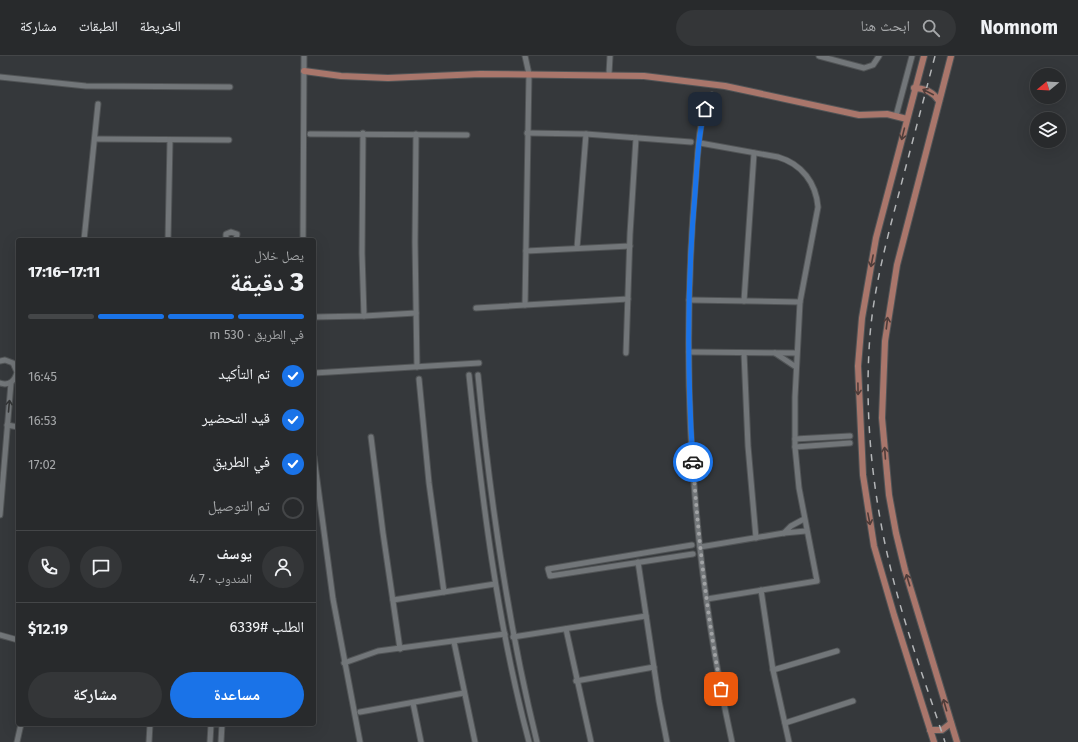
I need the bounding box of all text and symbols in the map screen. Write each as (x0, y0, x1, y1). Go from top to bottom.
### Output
search box (676, 10, 956, 46)
text: Nomnom (980, 16, 1058, 39)
text: ابحث هنا (860, 17, 910, 35)
icon: search (920, 17, 942, 39)
text: مشاركة (20, 18, 57, 35)
text: الطبقات (79, 18, 118, 35)
text: الخريطة (140, 18, 181, 35)
north arrow (1030, 68, 1066, 104)
map controls (1030, 68, 1066, 148)
one-way arrow (922, 88, 934, 95)
pin (688, 92, 722, 126)
icon: home (694, 98, 716, 120)
button: layers (1030, 112, 1066, 148)
one-way arrow (899, 128, 906, 141)
text: يصل خلال (254, 248, 304, 263)
one-way arrow (868, 254, 876, 267)
text: 17:11–17:16 (28, 263, 100, 281)
text: 3 دقيقة (230, 267, 304, 298)
one-way arrow (883, 317, 891, 330)
text: في الطريق · 530 m (209, 327, 304, 342)
text: تم التأكيد (218, 365, 270, 383)
icon: check (282, 365, 304, 387)
text: 16:45 (28, 369, 57, 384)
one-way arrow (854, 382, 862, 395)
one-way arrow (5, 400, 12, 413)
text: قيد التحضير (202, 409, 270, 427)
icon: check (282, 409, 304, 431)
text: 16:53 (28, 413, 57, 428)
courier (673, 442, 713, 482)
one-way arrow (881, 446, 888, 459)
icon: car (682, 451, 704, 473)
text: في الطريق (212, 453, 270, 471)
icon: check (282, 453, 304, 475)
text: 17:02 (28, 457, 56, 472)
text: تم التوصيل (208, 497, 270, 515)
one-way arrow (865, 512, 873, 525)
text: يوسف (217, 545, 252, 563)
button: phone (28, 546, 70, 588)
button: chat (80, 546, 122, 588)
button: person (262, 546, 304, 588)
text: المندوب · 4.7 (189, 571, 252, 586)
one-way arrow (904, 574, 911, 587)
text: الطلب #6339 (230, 618, 304, 636)
text: $12.19 (28, 620, 68, 638)
button: مشاركة (28, 672, 162, 718)
button: مساعدة (170, 672, 304, 718)
pin (704, 672, 738, 706)
icon: bag (710, 678, 732, 700)
one-way arrow (941, 698, 948, 711)

